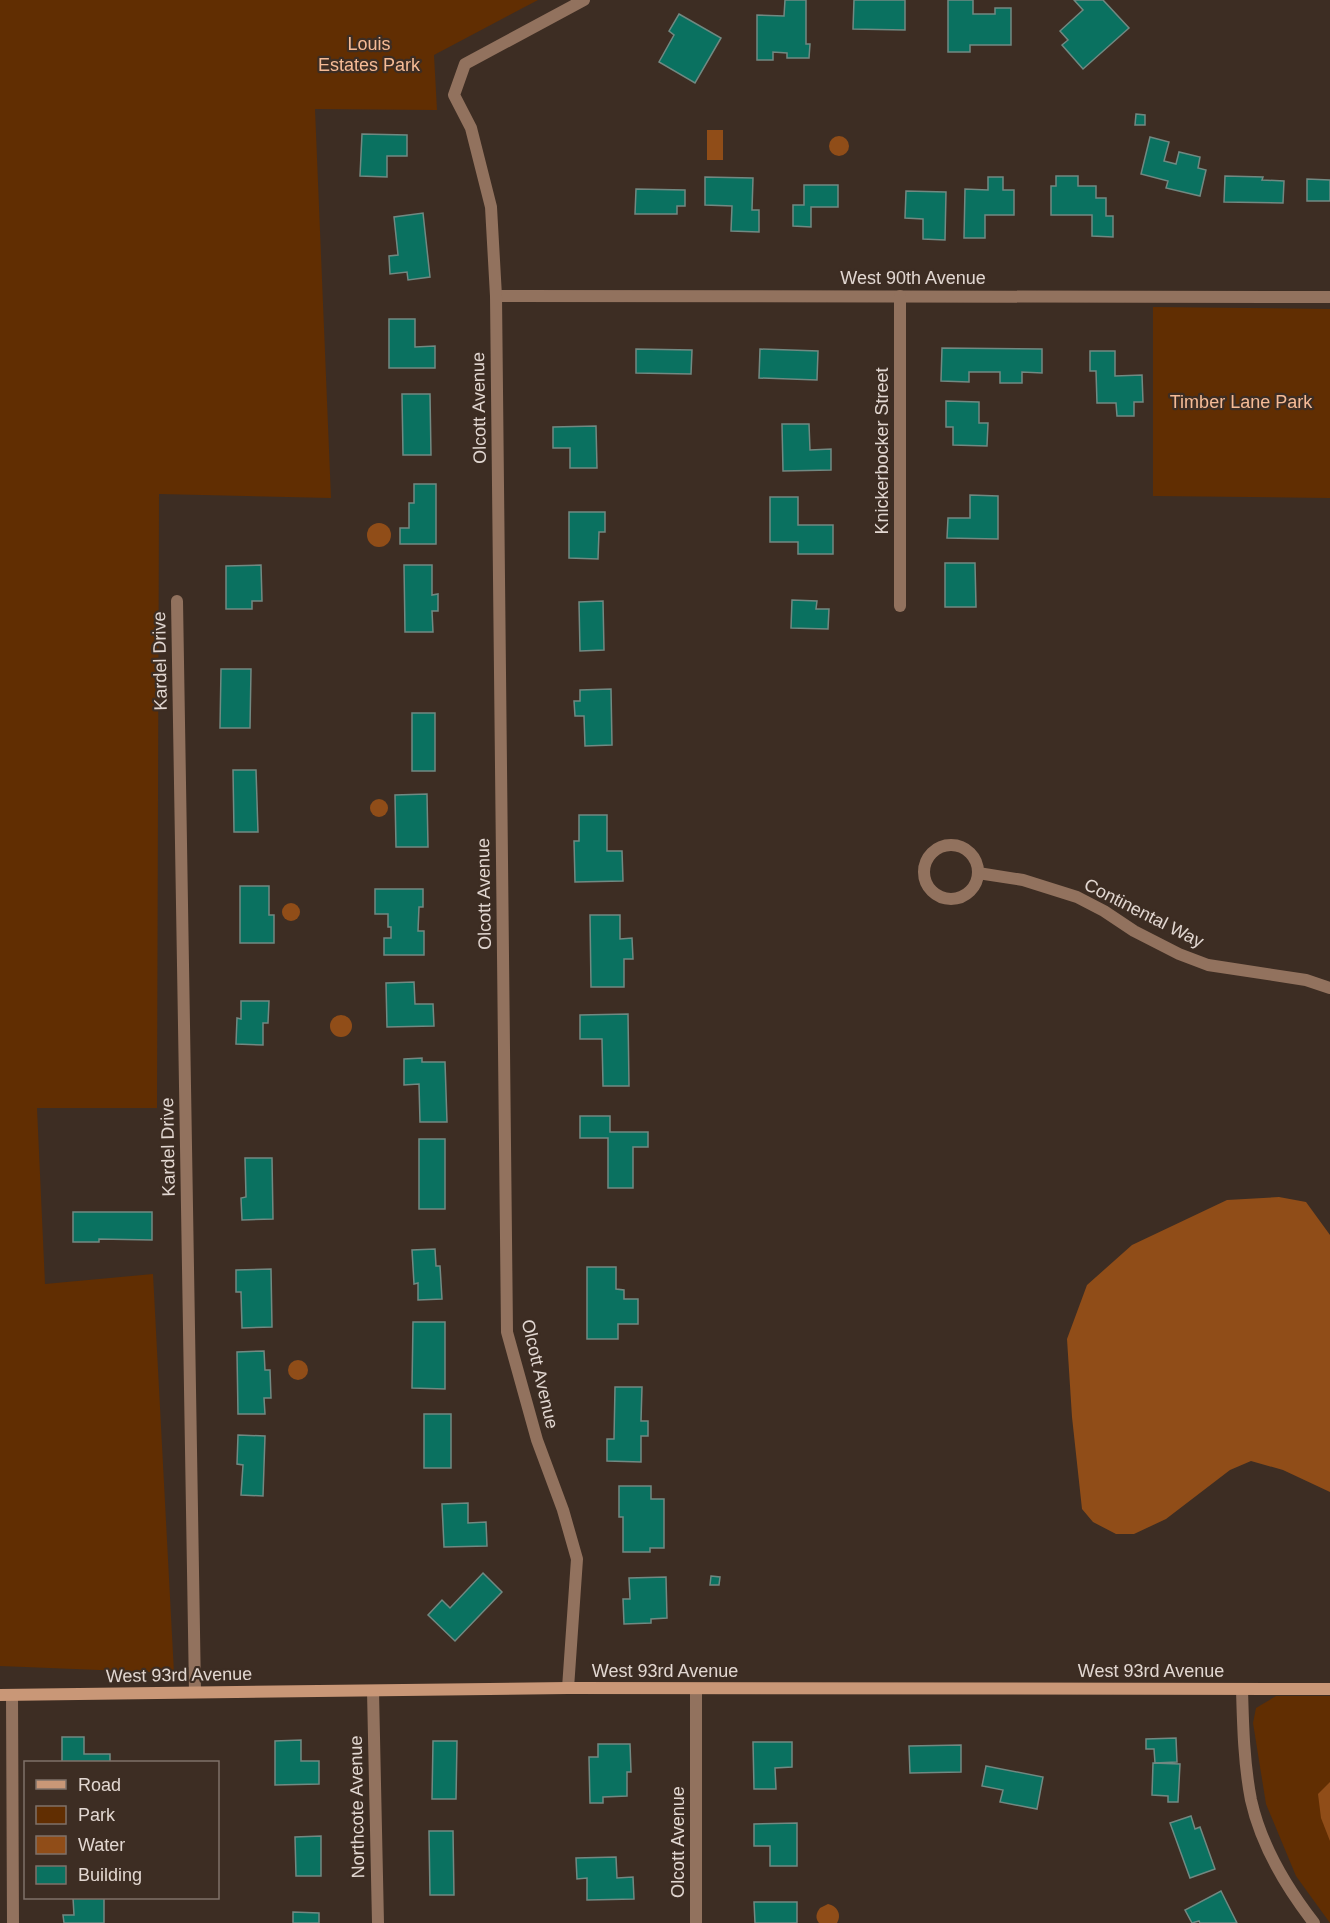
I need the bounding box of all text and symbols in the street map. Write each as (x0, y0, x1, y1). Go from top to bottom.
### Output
park label: Louis Estates Park (318, 34, 421, 75)
street label: West 90th Avenue (840, 268, 986, 288)
street label: Olcott Avenue (468, 352, 490, 464)
street label: Knickerbocker Street (872, 367, 892, 535)
park label: Timber Lane Park (1170, 392, 1313, 412)
street label: Kardel Drive (149, 611, 171, 711)
street label: Olcott Avenue (473, 838, 495, 950)
street label: Continental Way (1081, 874, 1207, 952)
street label: Kardel Drive (157, 1097, 179, 1197)
street label: Olcott Avenue (518, 1317, 562, 1431)
street label: West 93rd Avenue (592, 1661, 738, 1681)
street label: West 93rd Avenue (1078, 1661, 1224, 1681)
street label: West 93rd Avenue (106, 1664, 252, 1686)
street label: Northcote Avenue (346, 1735, 368, 1879)
legend (24, 1761, 219, 1899)
text: Road (78, 1775, 121, 1795)
street label: Olcott Avenue (668, 1786, 688, 1898)
text: Park (78, 1805, 116, 1825)
text: Water (78, 1835, 125, 1855)
text: Building (78, 1865, 142, 1885)

